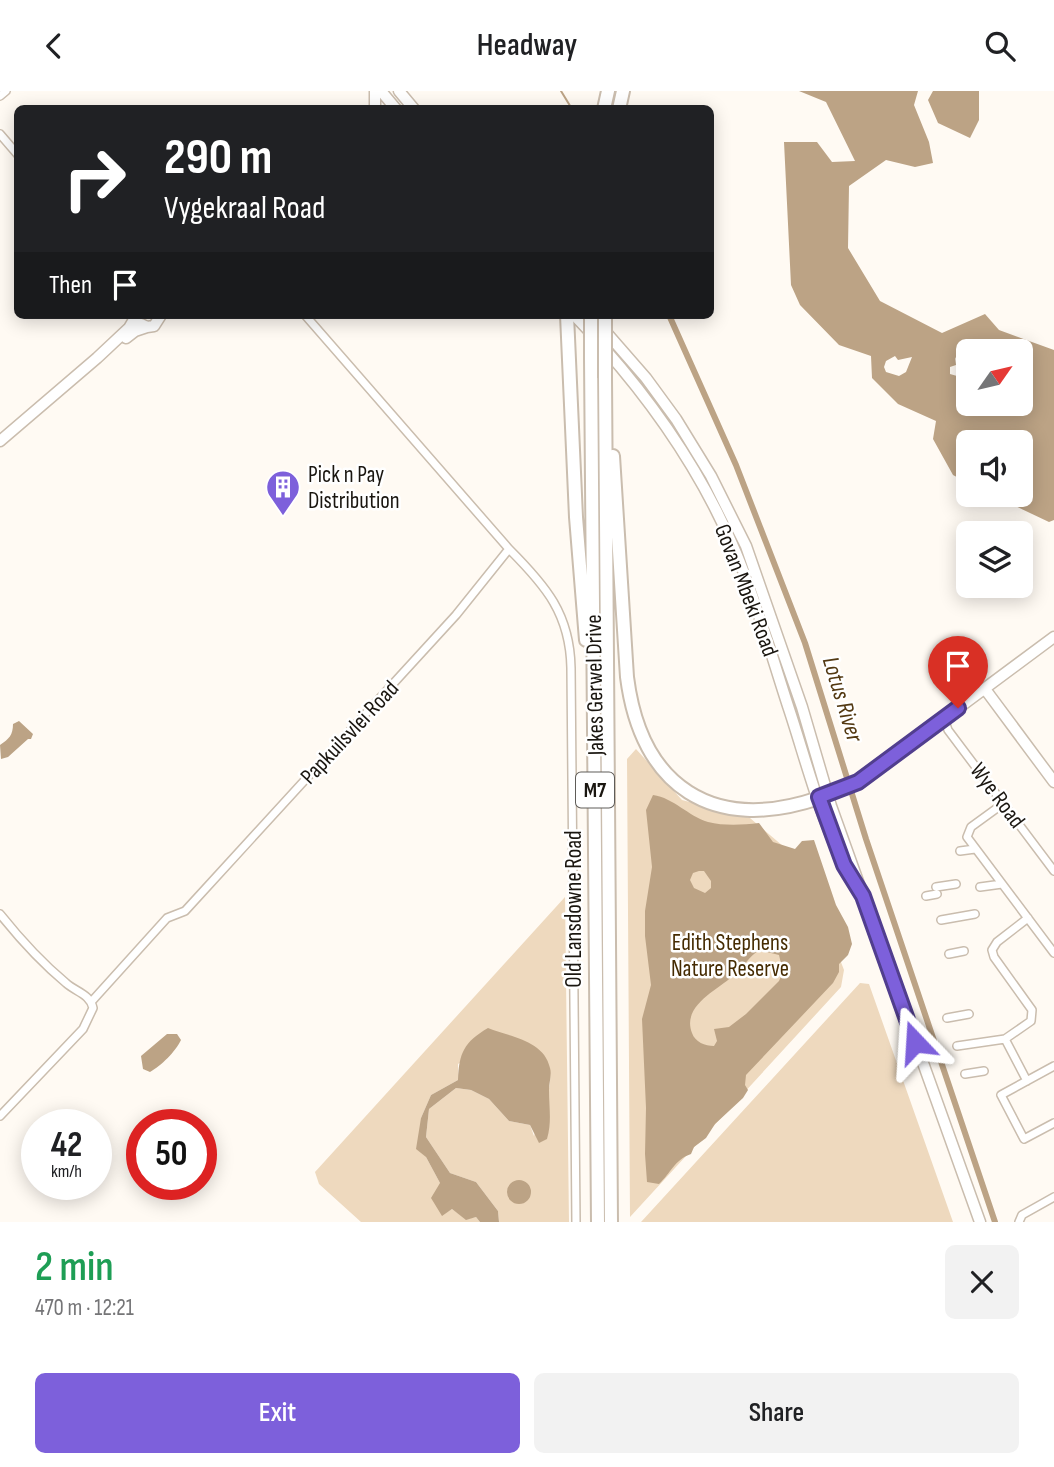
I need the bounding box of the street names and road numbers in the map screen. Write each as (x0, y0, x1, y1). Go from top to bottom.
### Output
street label: Govan Mbeki Road (708, 520, 784, 660)
street label: Jakes Gerwel Drive (580, 614, 610, 757)
street label: Papkuilsvlei Road (295, 675, 405, 790)
street label: Wye Road (964, 757, 1031, 834)
road number: M7 (576, 773, 614, 807)
street label: Old Lansdowne Road (560, 830, 588, 988)

